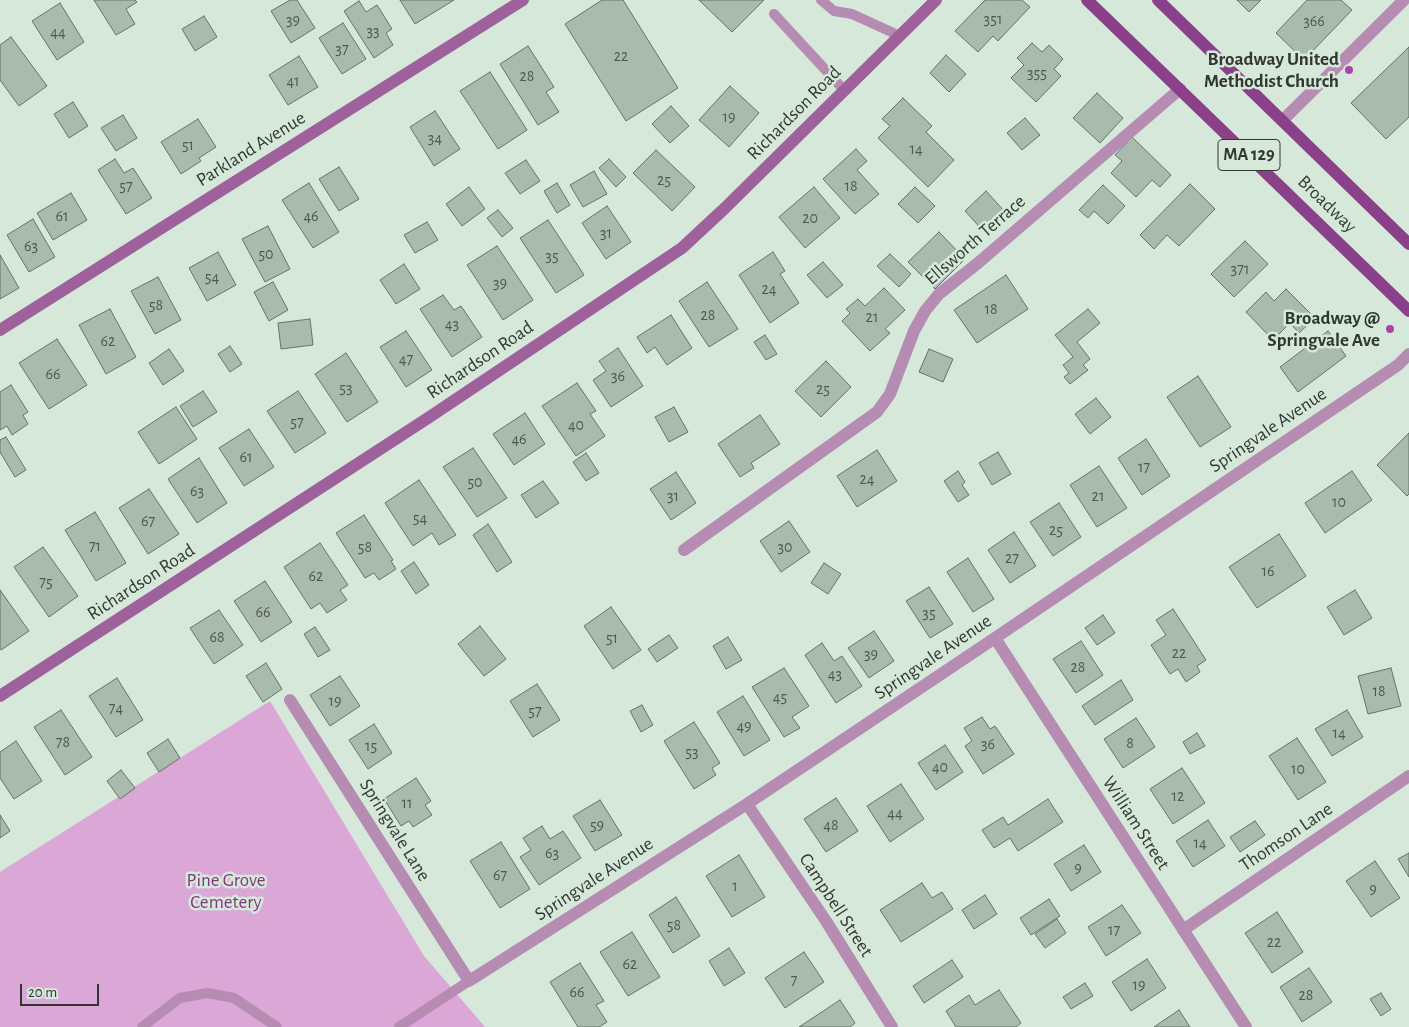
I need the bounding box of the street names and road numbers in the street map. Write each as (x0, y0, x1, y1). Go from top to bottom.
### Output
street label: Richardson Road (742, 61, 846, 165)
street label: Parkland Avenue (192, 106, 310, 192)
road number: MA 129 (1218, 140, 1280, 170)
street label: Broadway (1293, 170, 1361, 238)
street label: Ellsworth Terrace (920, 190, 1030, 290)
street label: Richardson Road (422, 316, 538, 404)
street label: Springvale Avenue (1205, 382, 1331, 478)
street label: Richardson Road (83, 539, 199, 625)
street label: Springvale Avenue (870, 609, 996, 705)
street label: William Street (1097, 772, 1175, 874)
street label: Springvale Lane (354, 775, 436, 885)
street label: Thomson Lane (1235, 797, 1337, 877)
street label: Springvale Avenue (530, 832, 658, 926)
street label: Campbell Street (794, 849, 878, 961)

